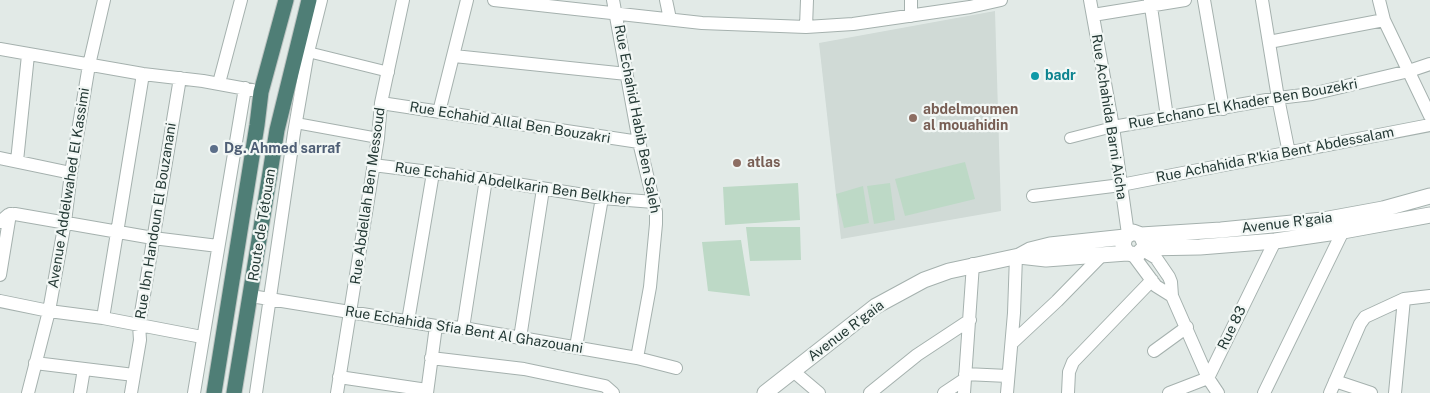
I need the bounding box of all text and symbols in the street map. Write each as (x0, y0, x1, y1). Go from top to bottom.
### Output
street label: Rue Echahid Habib Ben Saleh (610, 23, 664, 215)
street label: Rue Achahida Barni Aicha (1088, 33, 1130, 201)
place label: badr (1045, 68, 1076, 84)
marker: badr (1029, 70, 1041, 82)
street label: Rue Echano El Khader Ben Bouzekri (1127, 76, 1359, 132)
street label: Avenue Addelwahed El Kassimi (45, 87, 93, 289)
street label: Rue Echahid Allal Ben Bouzakri (408, 99, 612, 147)
place label: abdelmoumen al mouahidin (923, 102, 1018, 134)
street label: Rue Abdellah Ben Messoud (347, 107, 389, 285)
marker: abdelmoumen al mouahidin (907, 112, 919, 124)
street label: Rue Ibn Handoun El Bouzanani (132, 122, 180, 320)
street label: Rue Achahida R'kia Bent Abdessalam (1155, 124, 1395, 186)
place label: Dg. Ahmed sarraf (224, 141, 341, 157)
marker: Dg. Ahmed sarraf (208, 143, 220, 155)
place label: atlas (747, 155, 780, 171)
marker: atlas (731, 157, 743, 169)
street label: Rue Echahid Abdelkarin Ben Belkher (394, 159, 632, 209)
street label: Route de Tétouan (245, 168, 279, 282)
street label: Avenue R'gaia (1241, 209, 1333, 237)
street label: Avenue R'gaia (805, 297, 887, 365)
street label: Rue Echahida Sfia Bent Al Ghazouani (344, 303, 584, 357)
street label: Rue 83 (1214, 303, 1250, 353)

